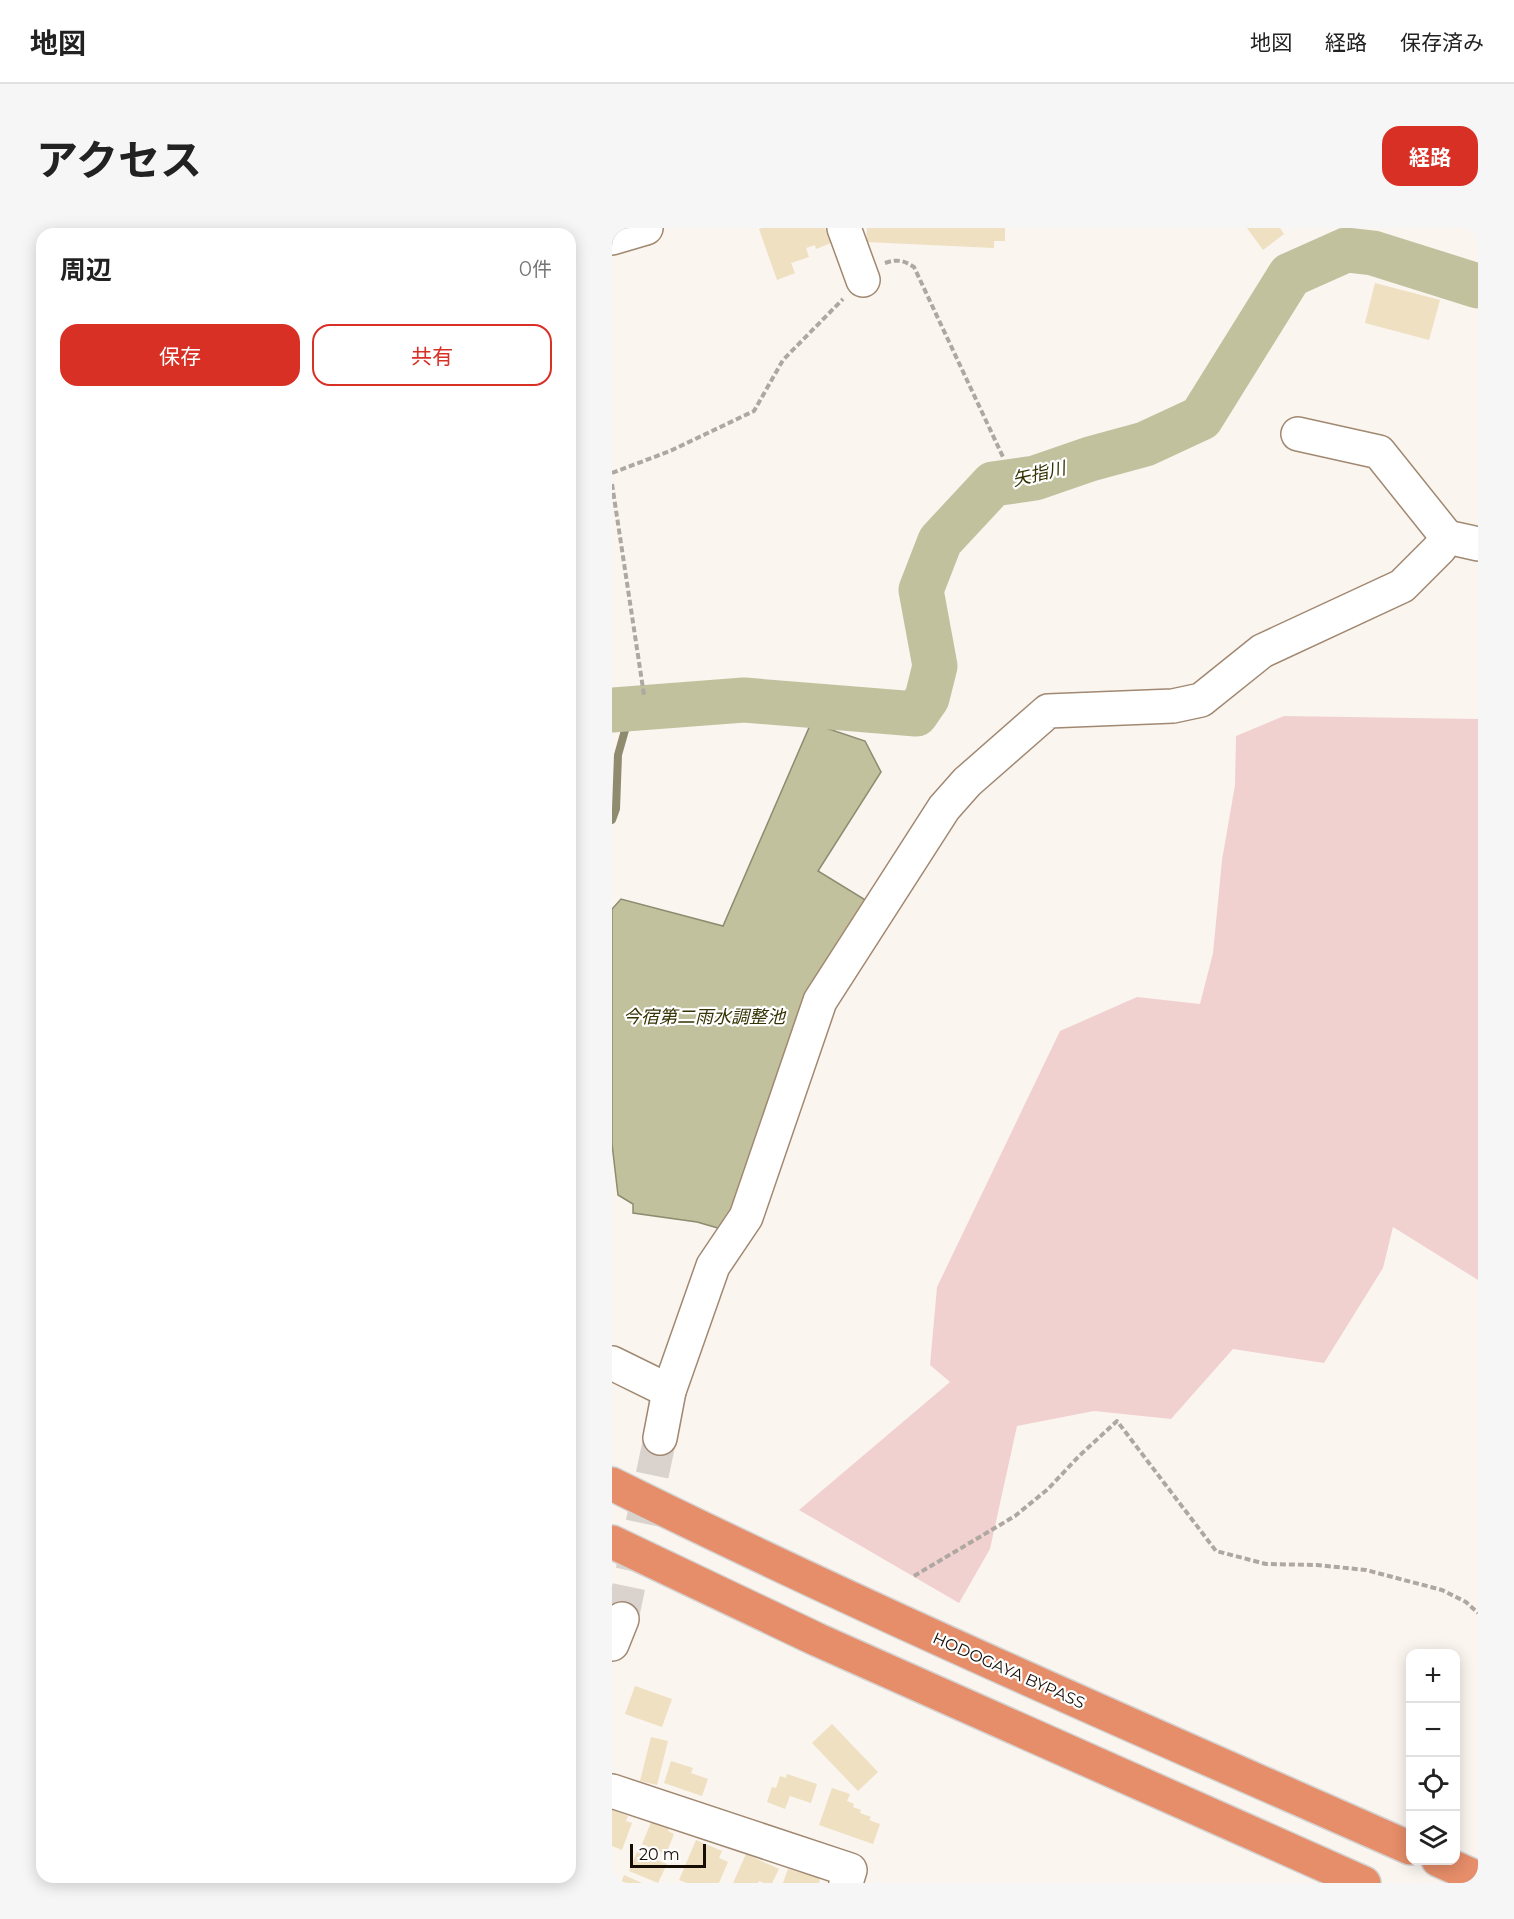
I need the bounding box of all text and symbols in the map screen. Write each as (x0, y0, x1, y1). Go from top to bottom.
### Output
text: 地図 (30, 26, 86, 60)
text: 地図 (1250, 30, 1292, 55)
text: 経路 (1325, 30, 1367, 55)
text: 保存済み (1400, 30, 1484, 55)
button: 経路 (1382, 126, 1478, 186)
text: アクセス (36, 134, 202, 186)
text: 周辺 (60, 254, 112, 286)
text: 0件 (519, 257, 552, 281)
button: 保存 (60, 324, 300, 386)
button: 共有 (312, 324, 552, 386)
water label: 矢指川 (1010, 457, 1070, 491)
water label: 今宿第二雨水調整池 (623, 1006, 787, 1028)
street label: HODOGAYA BYPASS (930, 1628, 1088, 1713)
map controls (1406, 1649, 1460, 1865)
button: + (1406, 1649, 1460, 1703)
button: − (1406, 1703, 1460, 1757)
button: locate (1406, 1757, 1460, 1811)
button: layers (1406, 1811, 1460, 1865)
scale bar (630, 1841, 706, 1868)
text: 20 m (639, 1845, 680, 1864)

